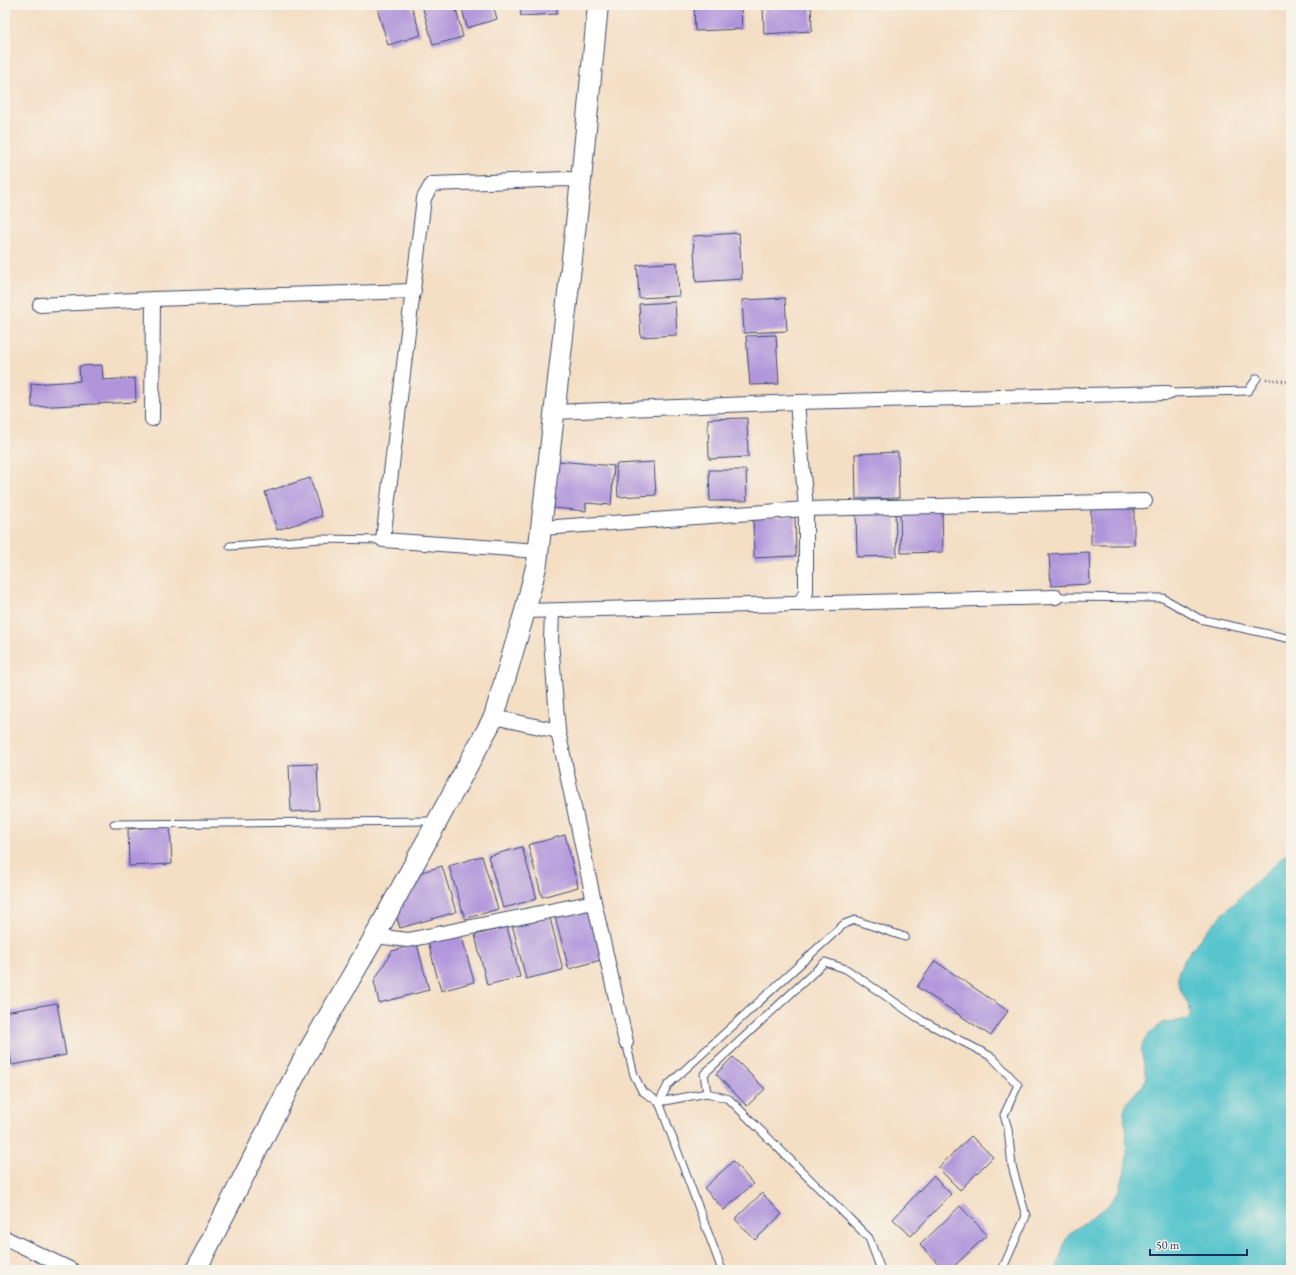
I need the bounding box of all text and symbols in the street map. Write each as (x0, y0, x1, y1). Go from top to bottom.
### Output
scale bar (1150, 1231, 1247, 1257)
text: 50 m (1156, 1237, 1180, 1253)

